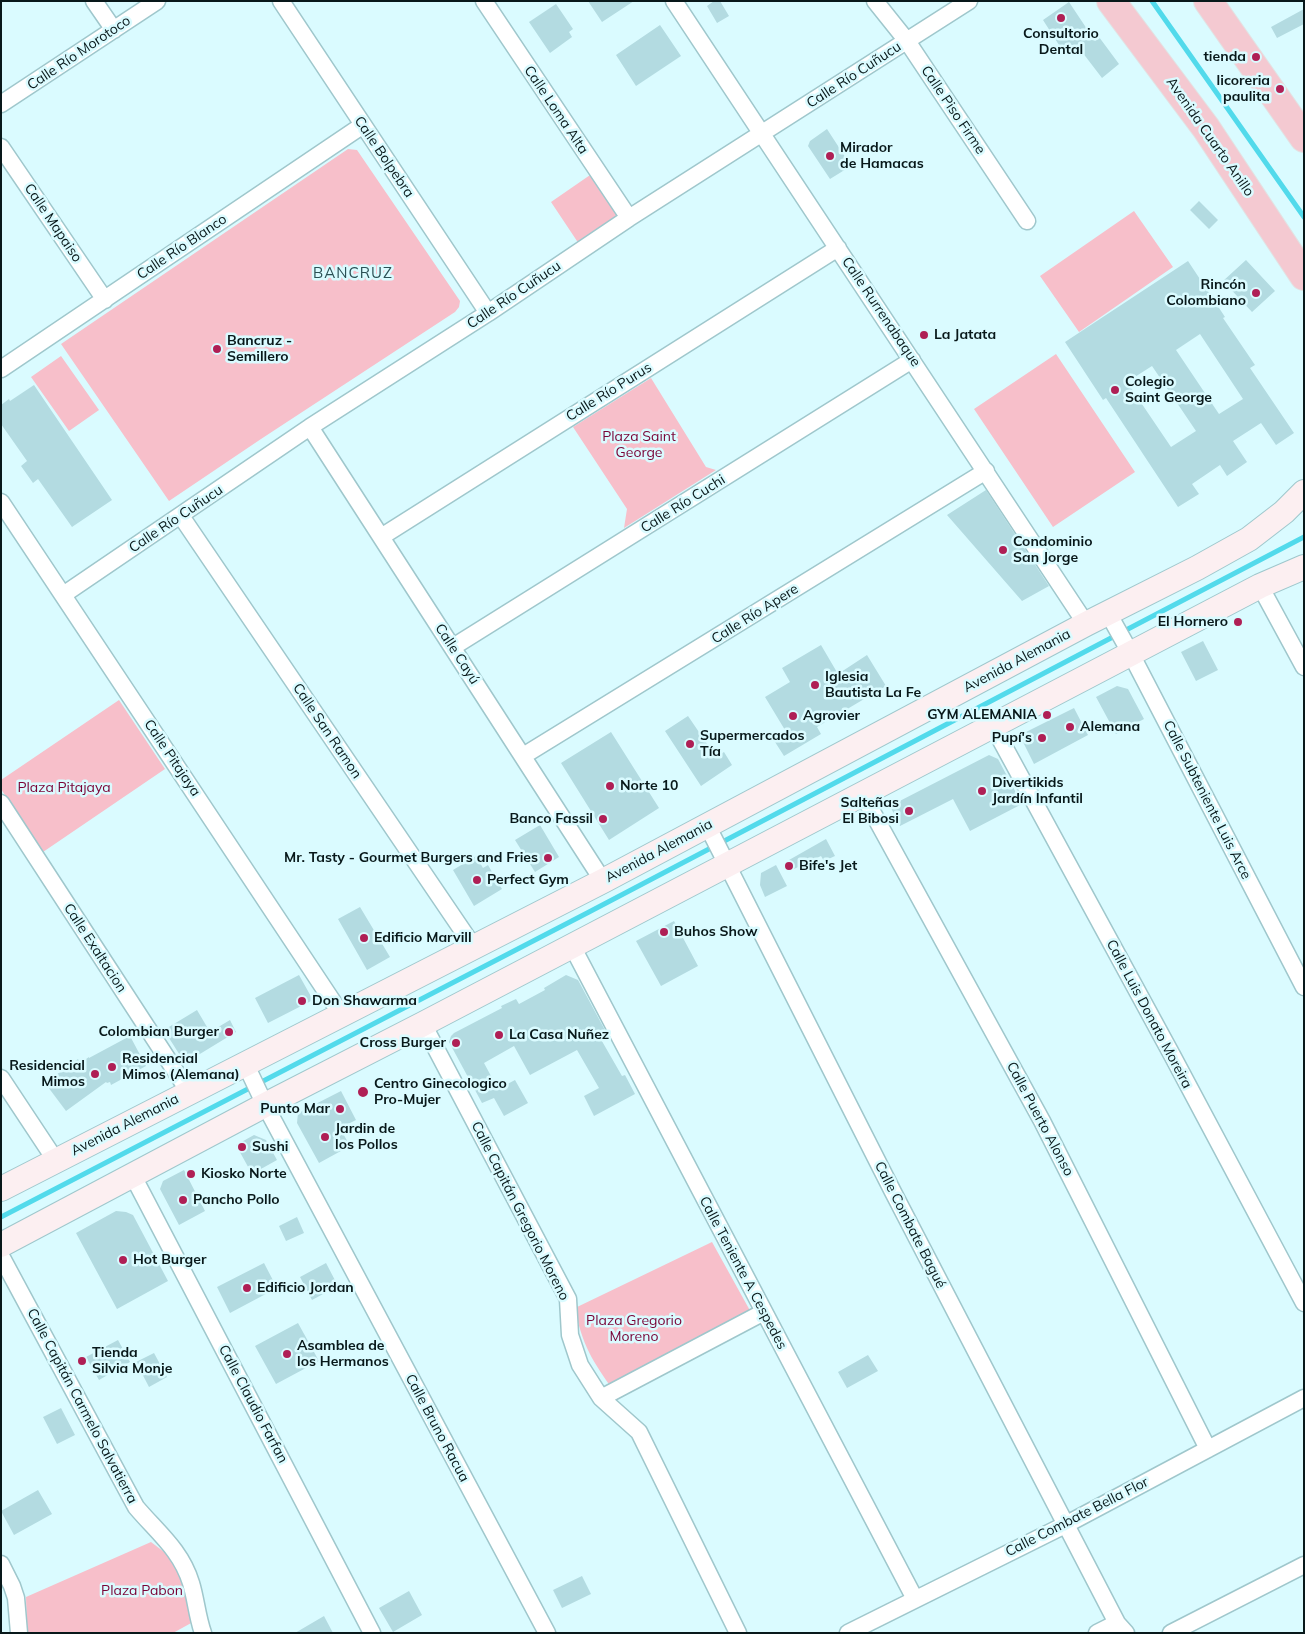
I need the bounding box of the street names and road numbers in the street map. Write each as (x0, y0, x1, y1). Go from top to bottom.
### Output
street label: Calle Río Morotoco (24, 12, 134, 94)
street label: Calle Río Cuñucu (804, 38, 904, 112)
street label: Calle Loma Alta (520, 63, 592, 157)
street label: Calle Piso Firme (917, 63, 989, 157)
street label: Avenida Cuarto Anillo (1163, 74, 1257, 200)
street label: Calle Bolpebra (351, 113, 417, 201)
street label: Calle Mapaiso (21, 181, 85, 265)
street label: Calle Río Blanco (134, 211, 230, 283)
street label: Calle Rurrenabaque (838, 254, 924, 370)
street label: Calle Río Cuñucu (464, 258, 564, 332)
street label: Calle Río Purus (563, 359, 655, 425)
street label: Calle Río Cuchi (638, 471, 728, 537)
street label: Calle Río Cuñucu (126, 482, 226, 556)
street label: Calle Río Apere (708, 581, 802, 647)
street label: Calle Cayú (431, 621, 483, 687)
street label: Avenida Alemania (961, 626, 1073, 696)
street label: Calle San Ramon (289, 680, 365, 782)
street label: Calle Pitajaya (140, 717, 204, 799)
street label: Calle Subteniente Luis Arce (1160, 718, 1254, 882)
street label: Avenida Alemania (603, 816, 715, 886)
street label: Calle Exaltacion (60, 900, 130, 996)
street label: Calle Luis Donato Moreira (1103, 937, 1195, 1091)
street label: Calle Puerto Alonso (1003, 1059, 1077, 1179)
street label: Avenida Alemania (68, 1091, 182, 1159)
street label: Calle Capitán Gregorio Moreno (467, 1119, 573, 1303)
street label: Calle Combate Bagué (871, 1159, 949, 1291)
street label: Calle Teniente A Cespedes (696, 1194, 790, 1352)
street label: Calle Capitán Carmelo Salvatierra (23, 1306, 141, 1506)
street label: Calle Claudio Farfan (215, 1342, 291, 1466)
street label: Calle Bruno Racua (401, 1371, 473, 1485)
street label: Calle Combate Bella Flor (1003, 1474, 1151, 1560)

